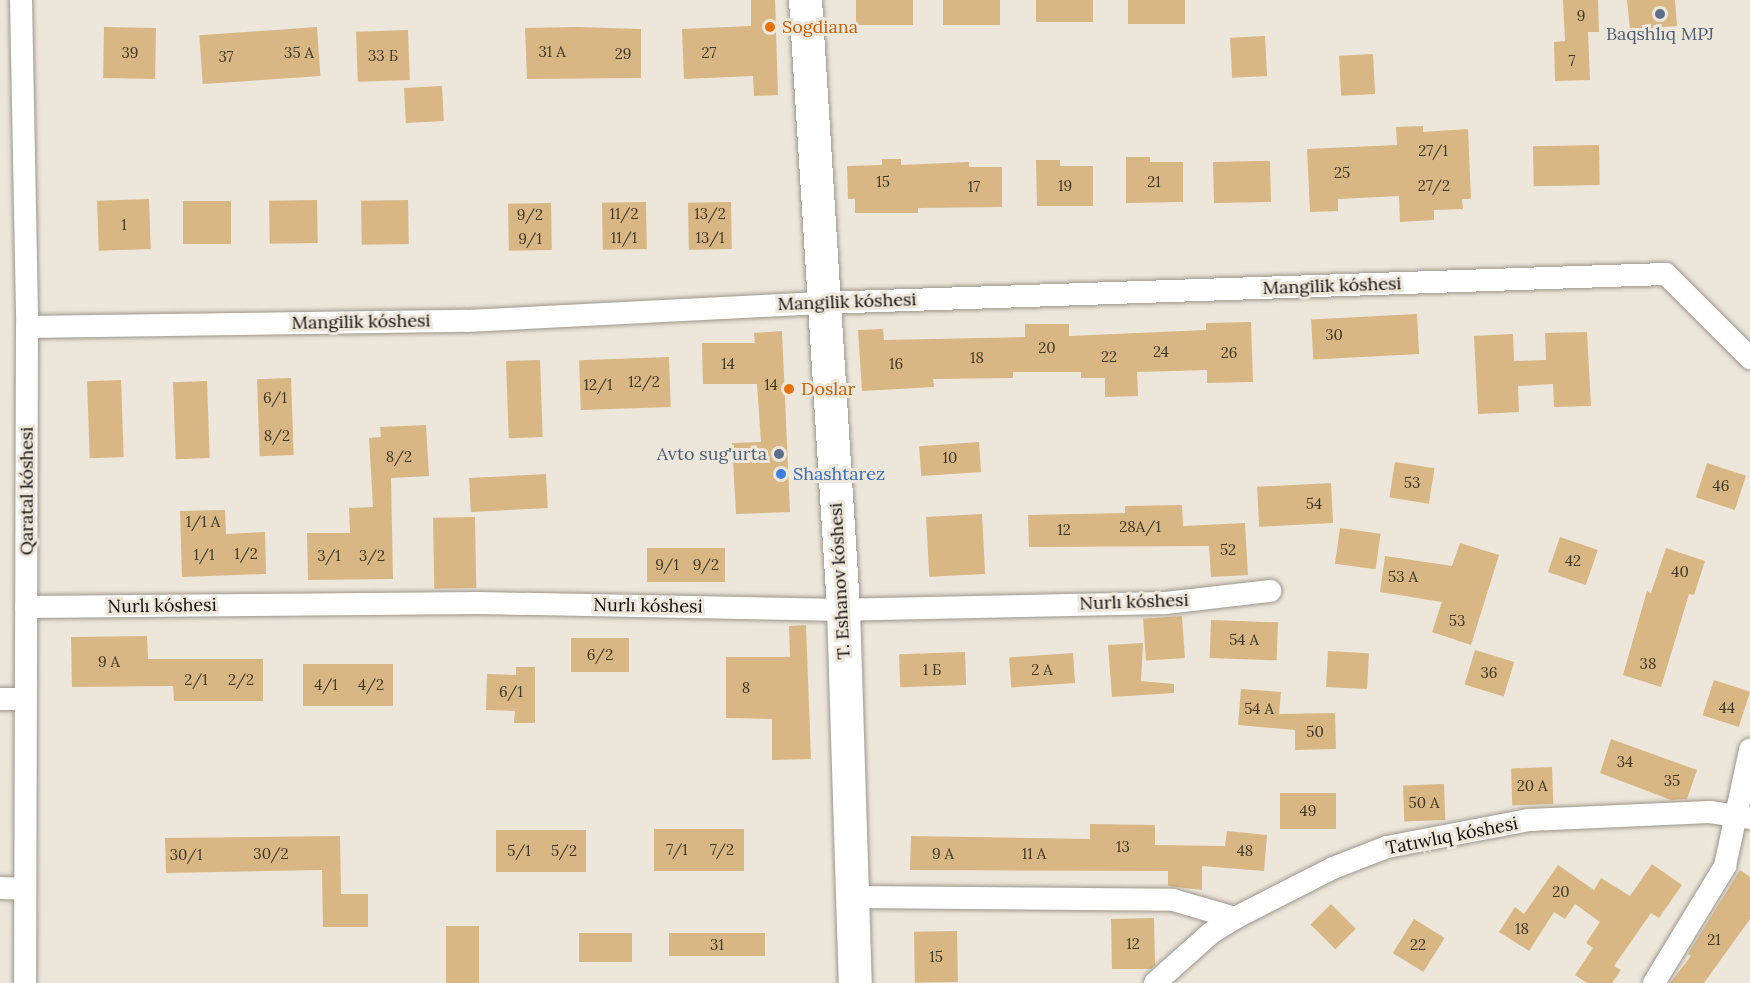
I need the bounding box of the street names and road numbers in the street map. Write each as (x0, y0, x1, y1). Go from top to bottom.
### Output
street label: Mangilik kóshesi (1262, 273, 1402, 299)
street label: Mangilik kóshesi (777, 289, 917, 315)
street label: Mangilik kóshesi (291, 310, 431, 334)
street label: Qaratal kóshesi (16, 427, 38, 555)
street label: T. Eshanov kóshesi (825, 502, 855, 660)
street label: Nurlı kóshesi (1079, 589, 1189, 615)
street label: Nurlı kóshesi (107, 594, 217, 618)
street label: Nurlı kóshesi (593, 594, 703, 618)
street label: Tatıwlıq kóshesi (1384, 813, 1520, 859)

